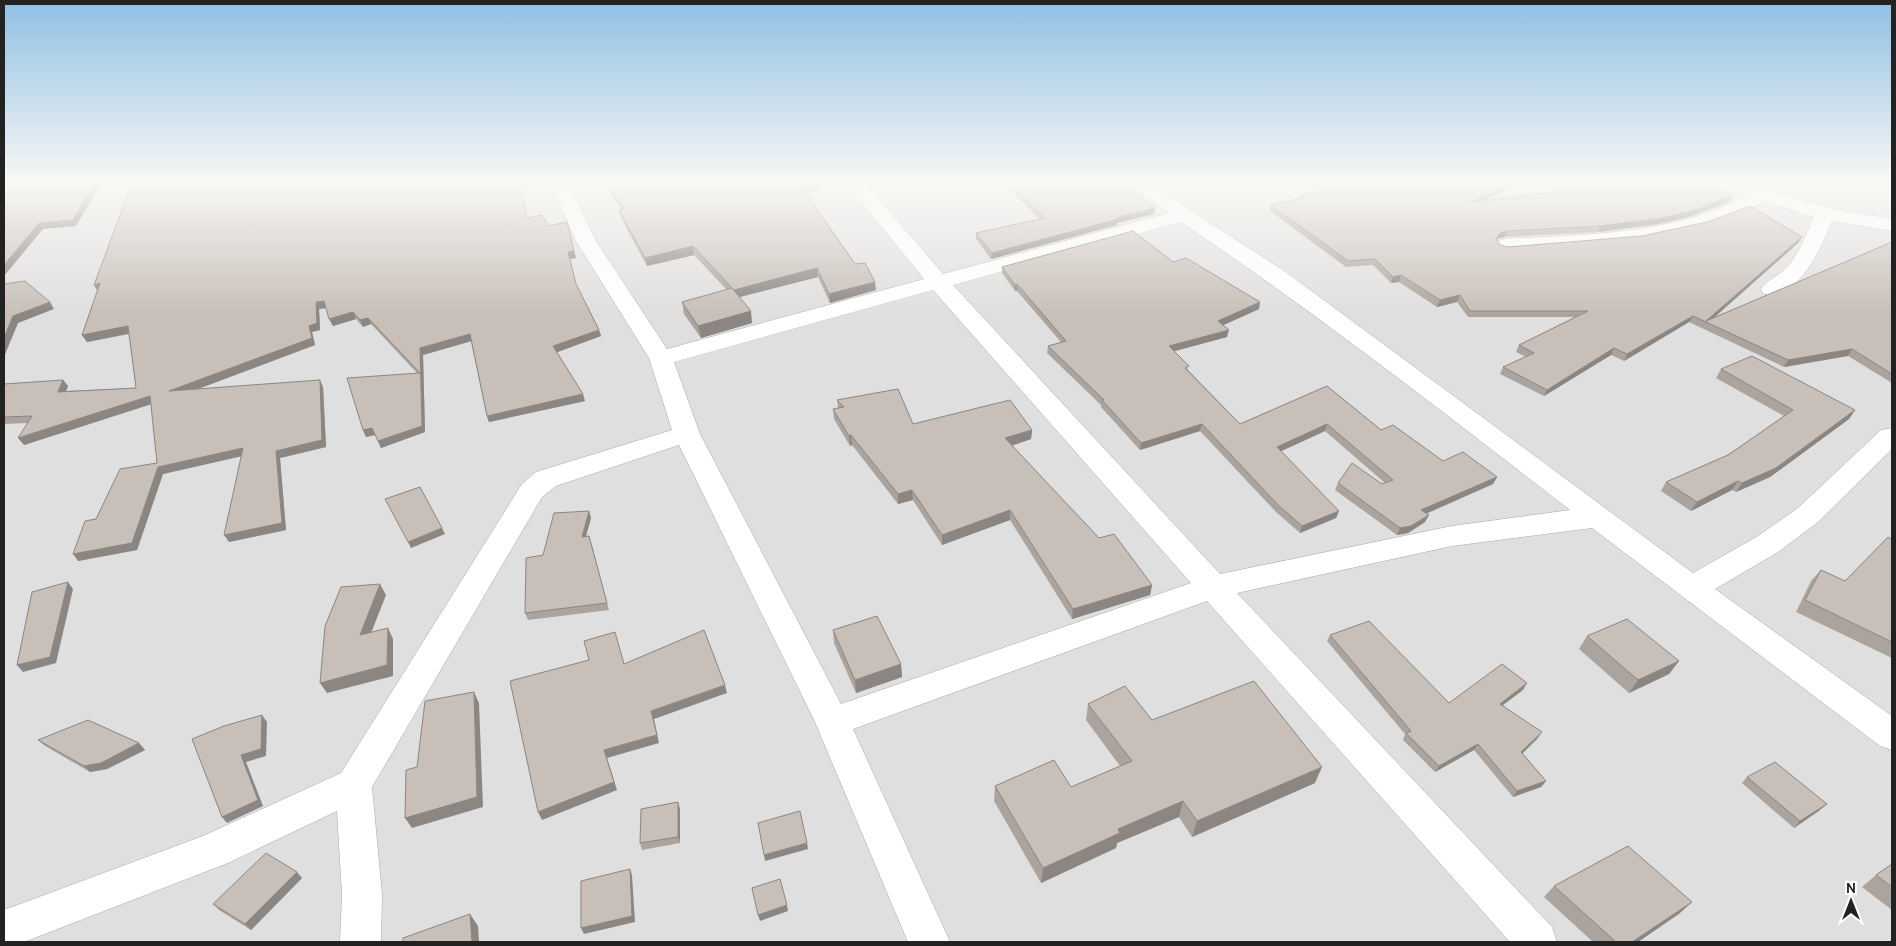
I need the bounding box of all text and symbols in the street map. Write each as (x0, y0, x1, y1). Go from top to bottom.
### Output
north arrow (1826, 876, 1876, 926)
text: N (1846, 879, 1856, 897)

